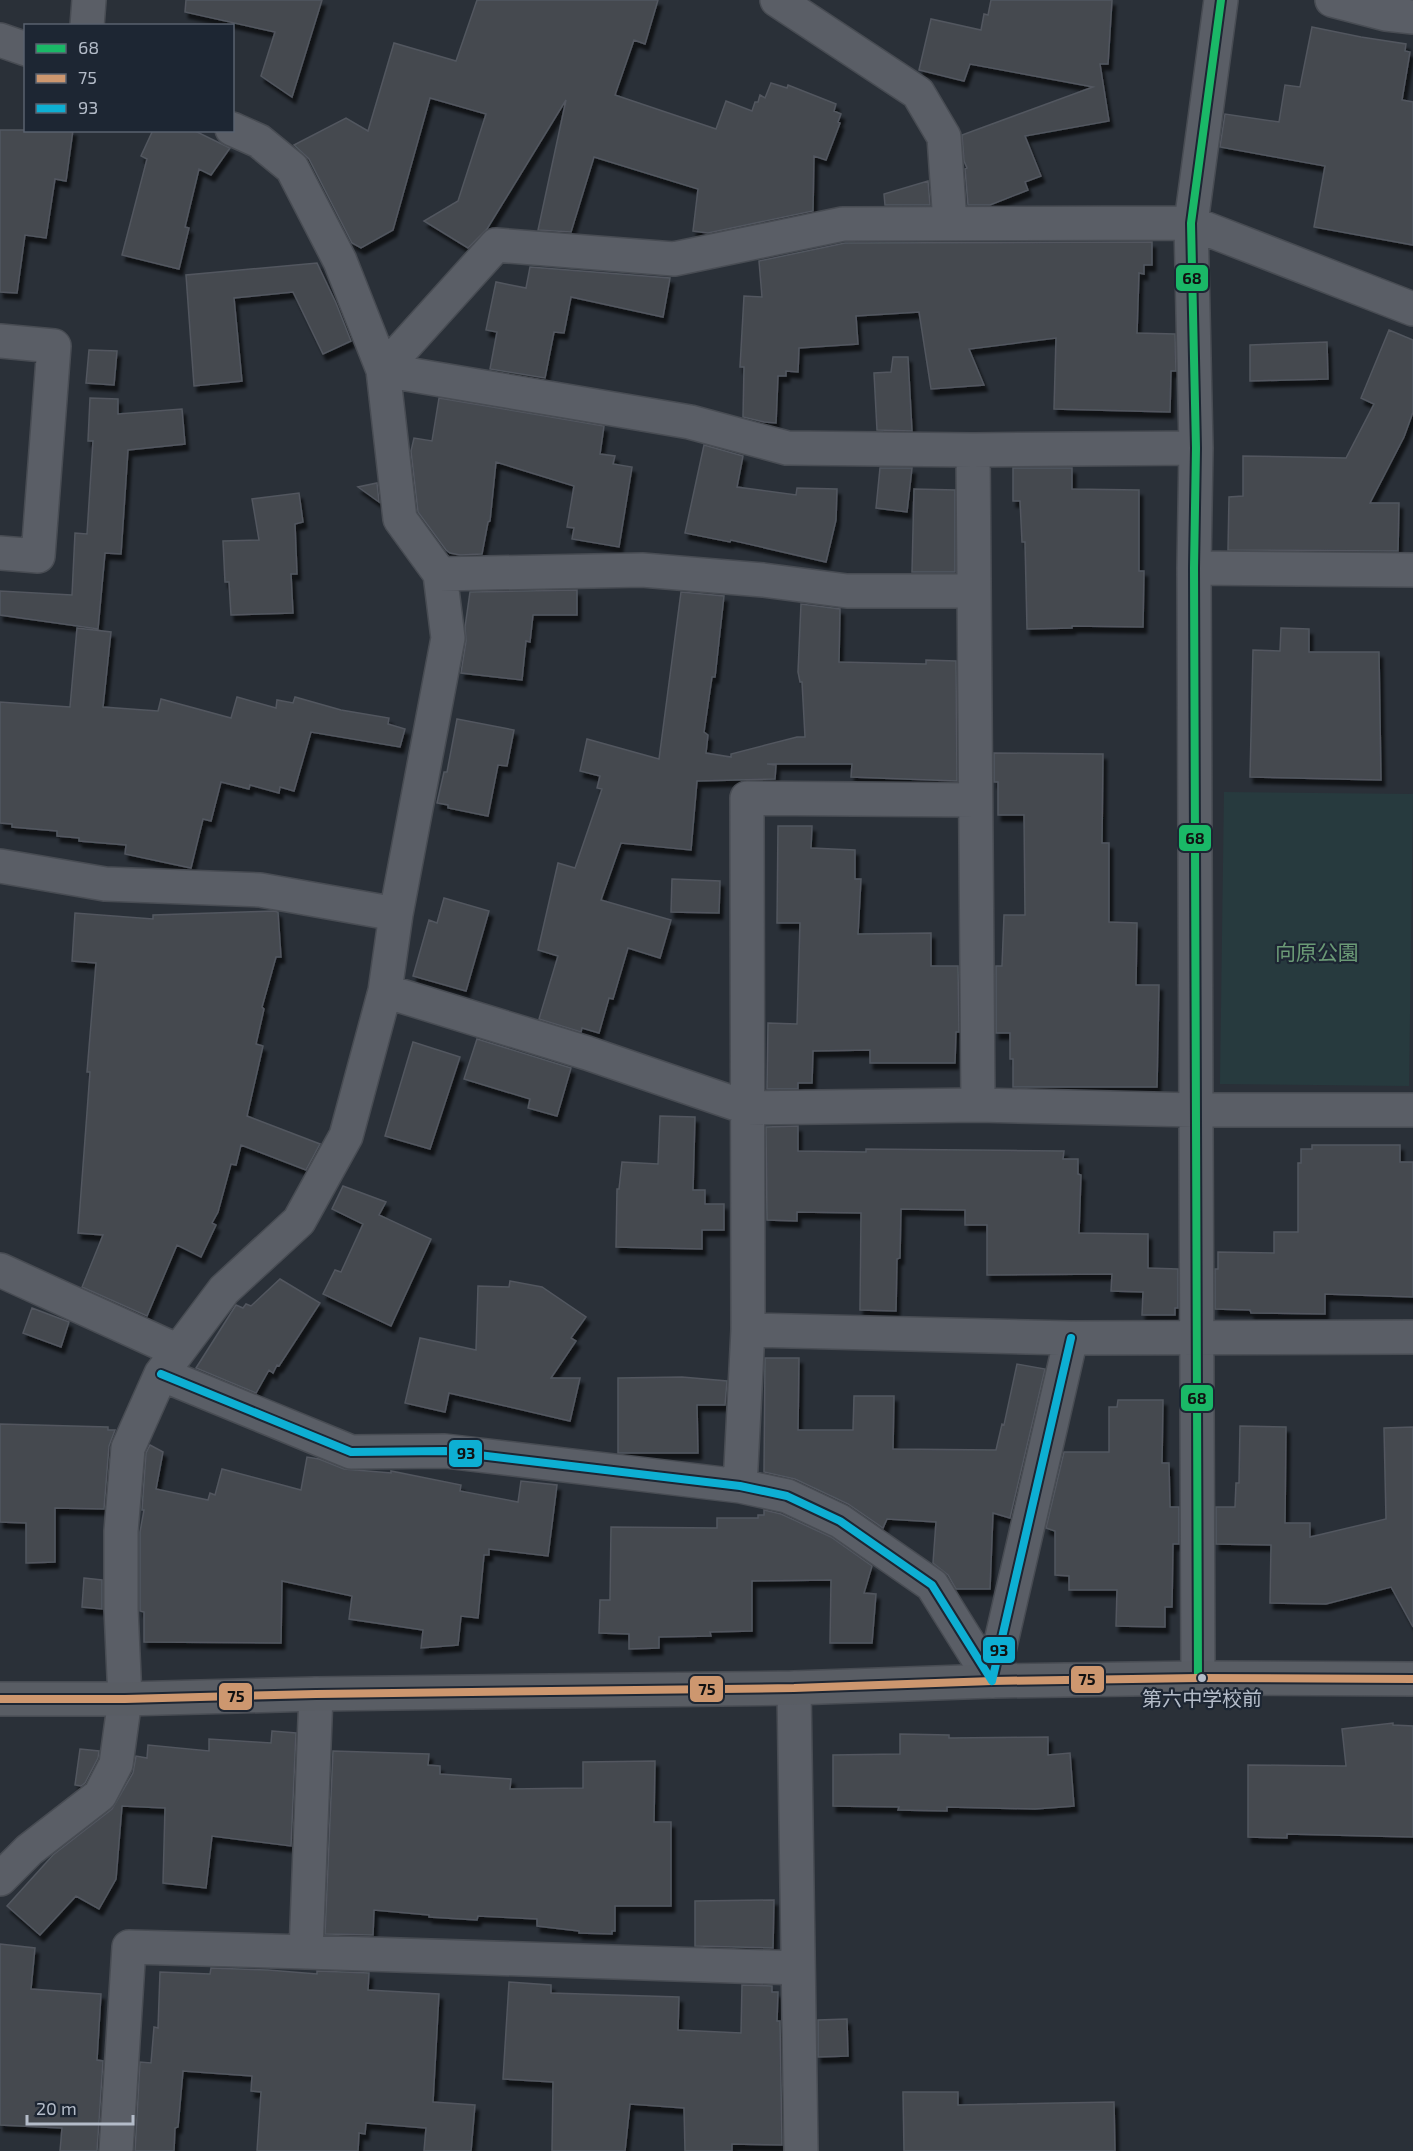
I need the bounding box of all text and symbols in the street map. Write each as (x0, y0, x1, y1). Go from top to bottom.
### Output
legend (24, 24, 234, 132)
text: 68 (78, 36, 99, 58)
text: 75 (78, 66, 97, 88)
text: 93 (78, 96, 98, 118)
line badge: 68 (1175, 264, 1209, 292)
text: 68 (1182, 268, 1202, 287)
line badge: 68 (1178, 824, 1212, 852)
text: 68 (1185, 828, 1205, 847)
park label: 向原公園 (1275, 939, 1359, 964)
line badge: 68 (1180, 1384, 1214, 1412)
text: 68 (1187, 1388, 1207, 1407)
line badge: 93 (448, 1439, 483, 1468)
text: 93 (457, 1443, 475, 1462)
line badge: 93 (982, 1636, 1016, 1664)
text: 93 (990, 1640, 1008, 1659)
line badge: 75 (1070, 1665, 1105, 1694)
text: 75 (1078, 1669, 1096, 1688)
marker: 第六中学校前 (1196, 1672, 1208, 1684)
line badge: 75 (689, 1675, 724, 1703)
text: 75 (698, 1679, 716, 1698)
line badge: 75 (218, 1682, 253, 1711)
text: 75 (227, 1686, 245, 1705)
place label: 第六中学校前 (1142, 1686, 1262, 1710)
scale bar (27, 2088, 134, 2126)
text: 20 m (36, 2097, 77, 2119)

